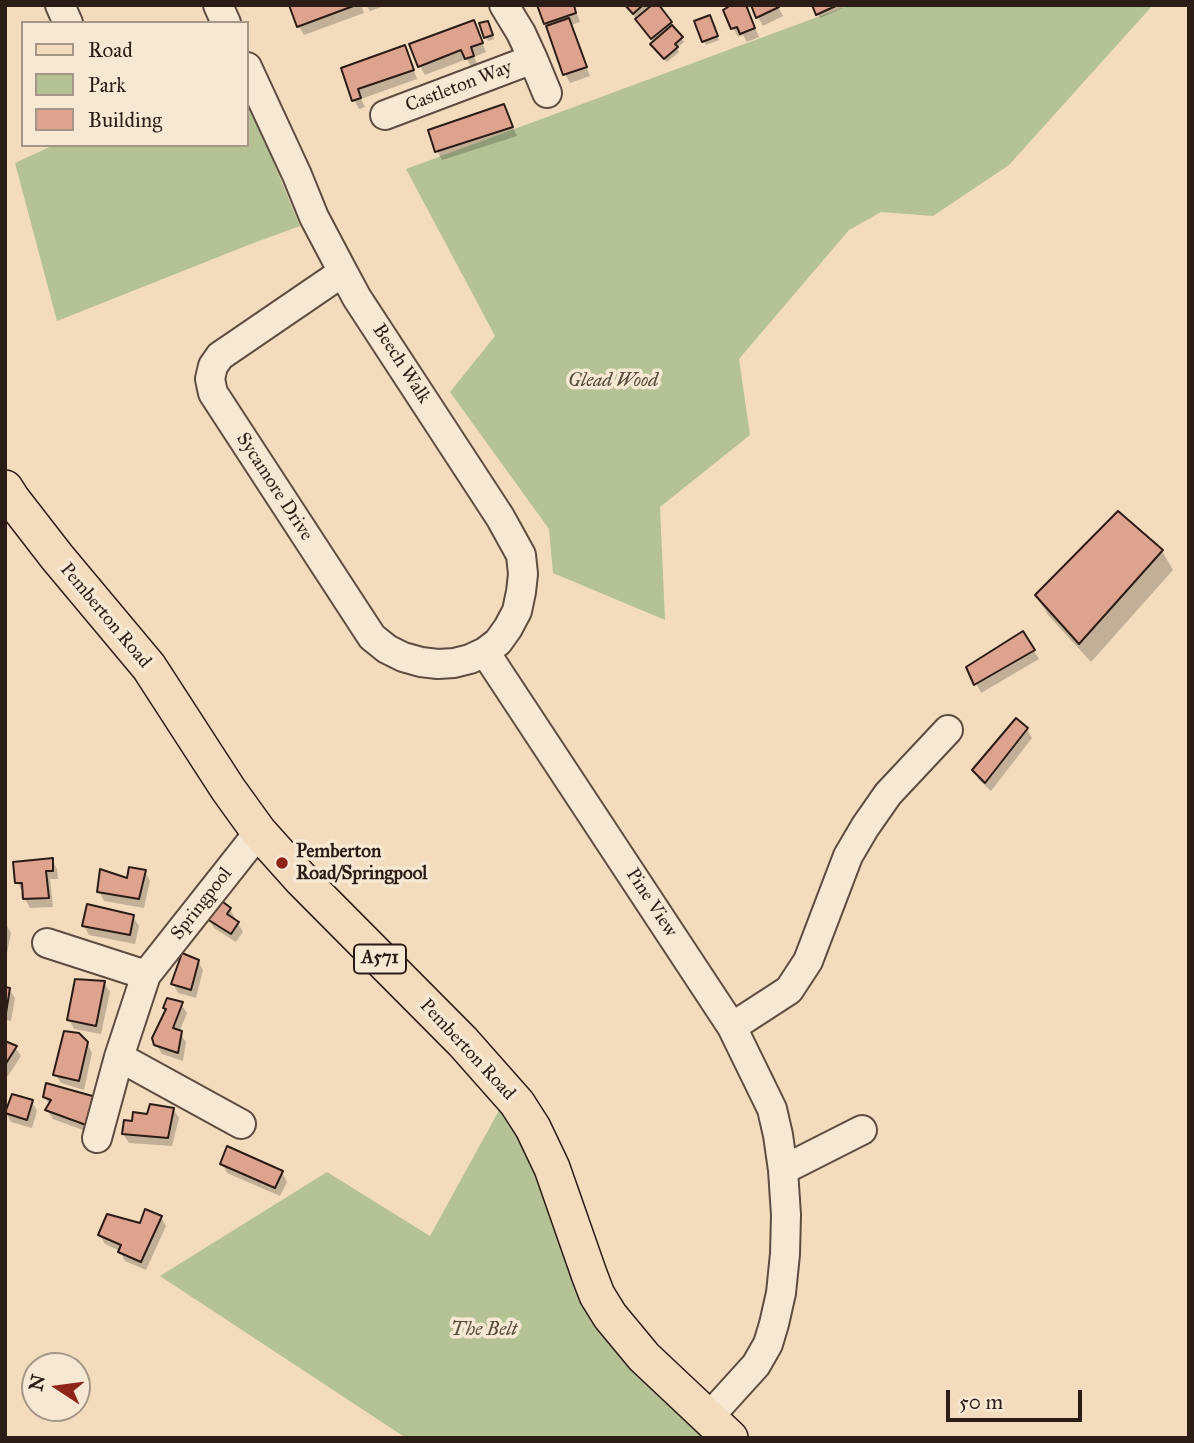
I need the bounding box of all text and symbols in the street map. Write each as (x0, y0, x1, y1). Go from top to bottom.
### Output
legend (21, 21, 248, 147)
text: Road (88, 37, 133, 63)
street label: Castleton Way (403, 56, 515, 118)
text: Park (88, 72, 126, 98)
text: Building (88, 107, 162, 133)
street label: Beech Walk (367, 320, 435, 408)
park label: Glead Wood (568, 370, 658, 392)
street label: Sycamore Drive (231, 429, 317, 545)
street label: Pemberton Road (55, 559, 155, 673)
place label: Pemberton Road/Springpool (296, 841, 427, 885)
marker: Pemberton Road/Springpool (274, 855, 290, 871)
street label: Springpool (167, 863, 237, 945)
street label: Pine View (620, 864, 682, 942)
road number: A571 (354, 944, 406, 974)
street label: Pemberton Road (414, 995, 520, 1105)
park label: The Belt (451, 1319, 517, 1341)
north arrow (21, 1352, 91, 1422)
text: N (24, 1372, 50, 1393)
scale bar (949, 1376, 1086, 1420)
text: 50 m (959, 1389, 1003, 1415)

